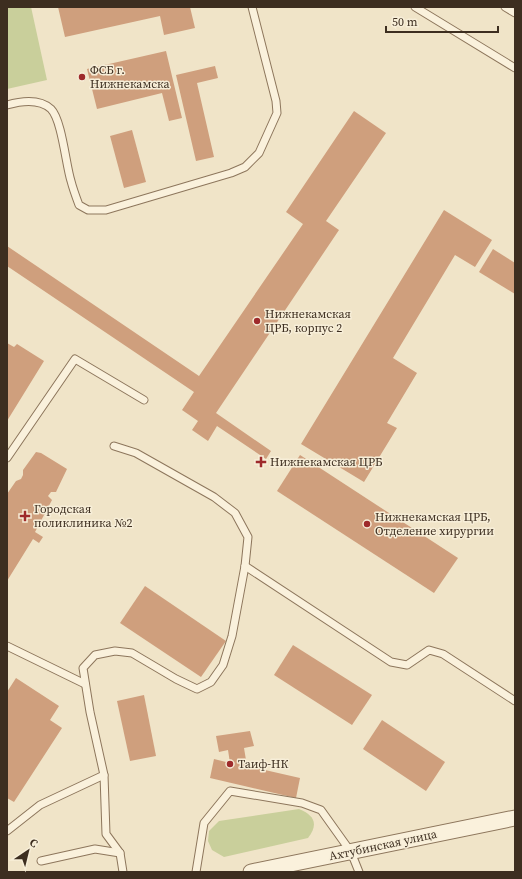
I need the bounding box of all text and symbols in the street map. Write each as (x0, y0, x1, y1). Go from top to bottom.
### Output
scale bar (386, 8, 498, 34)
text: 50 m (392, 14, 418, 30)
place label: ФСБ г. Нижнекамска (90, 62, 171, 92)
marker: ФСБ г. Нижнекамска (77, 72, 87, 82)
place label: Нижнекамская ЦРБ, корпус 2 (265, 306, 351, 336)
marker: Нижнекамская ЦРБ, корпус 2 (252, 316, 262, 326)
place label: Нижнекамская ЦРБ (270, 454, 383, 470)
marker: Нижнекамская ЦРБ (255, 456, 267, 468)
place label: Городская поликлиника №2 (34, 501, 133, 531)
place label: Нижнекамская ЦРБ, Отделение хирургии (375, 509, 494, 539)
marker: Городская поликлиника №2 (19, 510, 31, 522)
marker: Нижнекамская ЦРБ, Отделение хирургии (362, 519, 372, 529)
place label: Таиф-НК (238, 756, 289, 772)
marker: Таиф-НК (225, 759, 235, 769)
street label: Ахтубинская улица (328, 826, 439, 864)
north arrow (8, 831, 48, 871)
text: С (26, 835, 41, 851)

